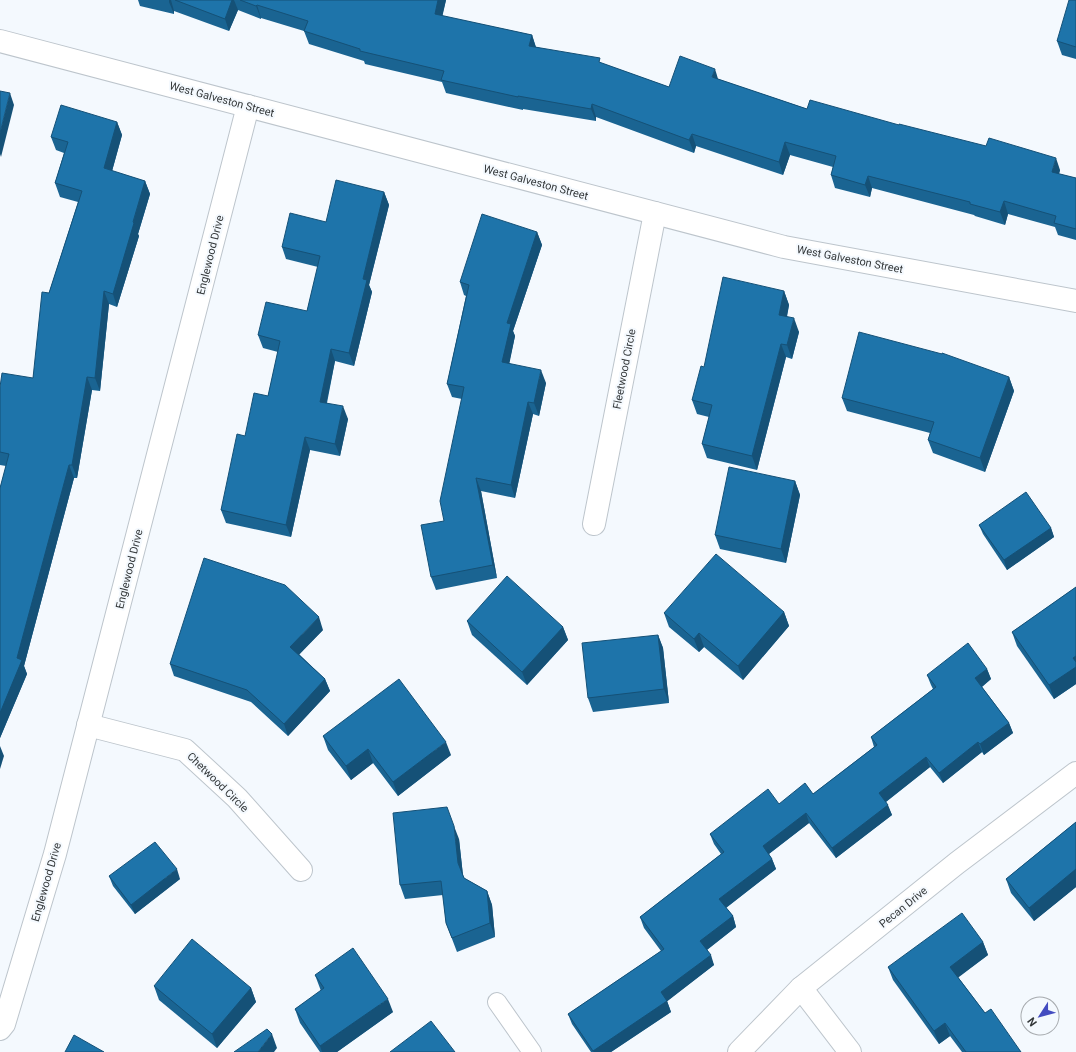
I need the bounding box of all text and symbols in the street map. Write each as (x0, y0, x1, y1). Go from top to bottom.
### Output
street label: West Galveston Street (168, 79, 276, 120)
street label: West Galveston Street (482, 162, 590, 203)
street label: Englewood Drive (194, 214, 227, 296)
street label: West Galveston Street (796, 243, 905, 276)
street label: Fleetwood Circle (610, 328, 639, 410)
street label: Englewood Drive (113, 528, 146, 610)
street label: Chetwood Circle (184, 750, 251, 815)
street label: Englewood Drive (29, 841, 64, 923)
street label: Pecan Drive (877, 884, 930, 931)
north arrow (1020, 996, 1060, 1036)
text: N (1025, 1014, 1040, 1029)

